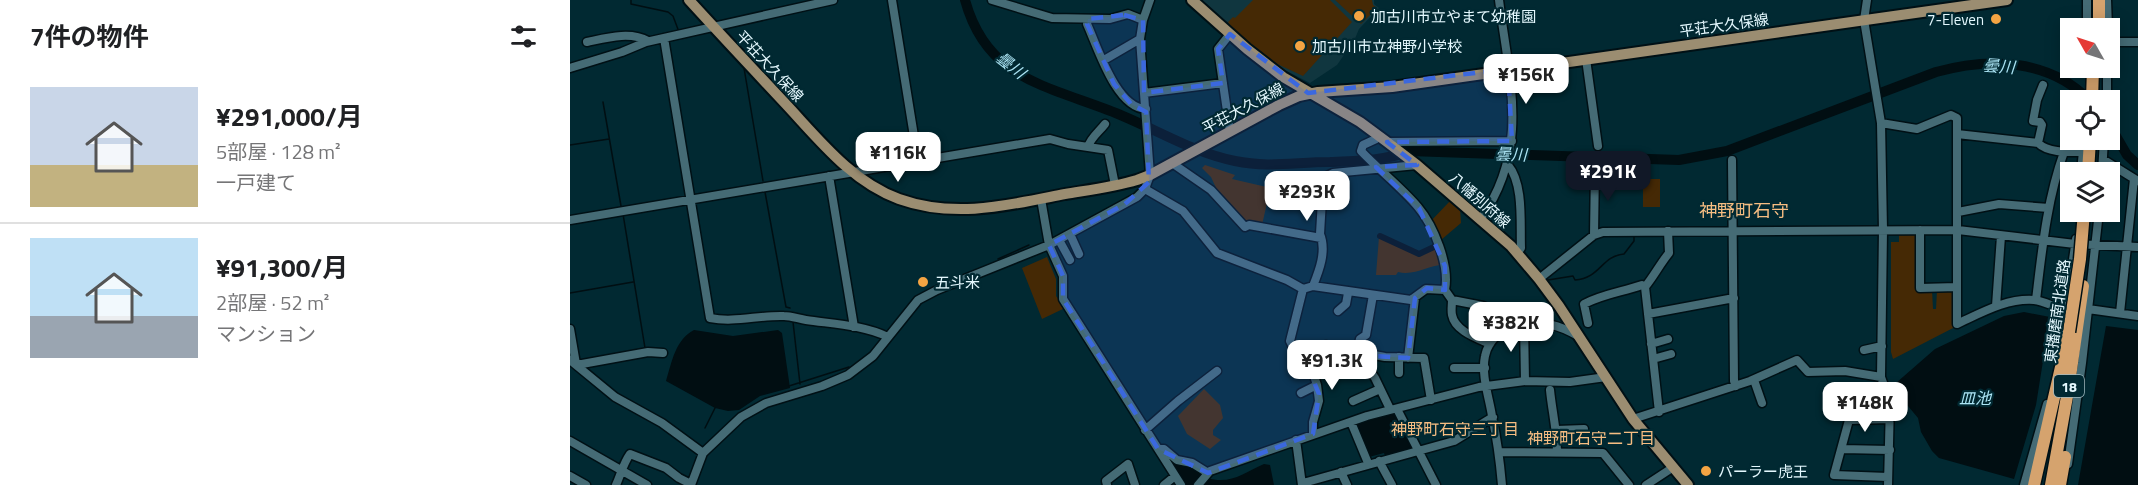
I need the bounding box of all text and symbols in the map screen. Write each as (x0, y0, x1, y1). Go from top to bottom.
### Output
place label: 加古川市立やまて幼稚園 (1371, 5, 1536, 28)
street label: 平荘大久保線 (1678, 7, 1770, 43)
place label: 7-Eleven (1927, 8, 1984, 31)
marker: 加古川市立やまて幼稚園 (1352, 9, 1366, 23)
marker: 7-Eleven (1989, 12, 2003, 26)
text: 7件の物件 (30, 17, 149, 56)
north arrow (2060, 18, 2120, 78)
map controls (2060, 18, 2120, 222)
icon: filters (507, 20, 540, 53)
street label: 平荘大久保線 (731, 25, 809, 107)
place label: 加古川市立神野小学校 (1312, 35, 1462, 58)
marker: 加古川市立神野小学校 (1293, 39, 1307, 53)
water label: 曇川 (991, 46, 1033, 86)
water label: 曇川 (1982, 53, 2018, 79)
pin: ¥156K (1484, 54, 1568, 105)
text: ¥156K (1498, 58, 1554, 89)
street label: 平荘大久保線 (1198, 77, 1288, 139)
button: locate (2060, 90, 2120, 150)
text: ¥291,000/月 (216, 97, 363, 136)
icon: home (78, 111, 150, 183)
pin: ¥116K (856, 132, 940, 183)
text: 5部屋 · 128 m² (216, 136, 341, 167)
text: ¥116K (870, 136, 926, 167)
water label: 曇川 (1495, 141, 1529, 167)
pin: ¥291K (1566, 151, 1650, 202)
text: ¥291K (1580, 155, 1636, 186)
button: layers (2060, 162, 2120, 222)
text: 一戸建て (216, 167, 296, 198)
street label: 八幡別府線 (1444, 167, 1516, 233)
pin: ¥293K (1265, 171, 1349, 222)
text: ¥293K (1279, 175, 1335, 206)
district label: 神野町石守 (1699, 197, 1789, 224)
text: ¥91,300/月 (216, 248, 348, 287)
street label: 東播磨南北道路 (2038, 257, 2076, 365)
icon: home (78, 262, 150, 334)
place label: 五斗米 (935, 271, 980, 294)
marker: 五斗米 (916, 275, 930, 289)
text: 2部屋 · 52 m² (216, 287, 329, 318)
pin: ¥382K (1469, 302, 1553, 353)
text: ¥382K (1483, 306, 1539, 337)
text: マンション (216, 318, 316, 349)
pin: ¥91.3K (1283, 340, 1381, 391)
text: ¥91.3K (1301, 344, 1363, 375)
road number: 18 (2054, 375, 2084, 397)
pin: ¥148K (1823, 382, 1907, 433)
text: ¥148K (1837, 386, 1893, 417)
water label: 皿池 (1959, 386, 1993, 410)
district label: 神野町石守三丁目 (1391, 417, 1519, 441)
district label: 神野町石守二丁目 (1527, 426, 1655, 450)
place label: パーラー虎王 (1718, 460, 1808, 483)
marker: パーラー虎王 (1699, 464, 1713, 478)

